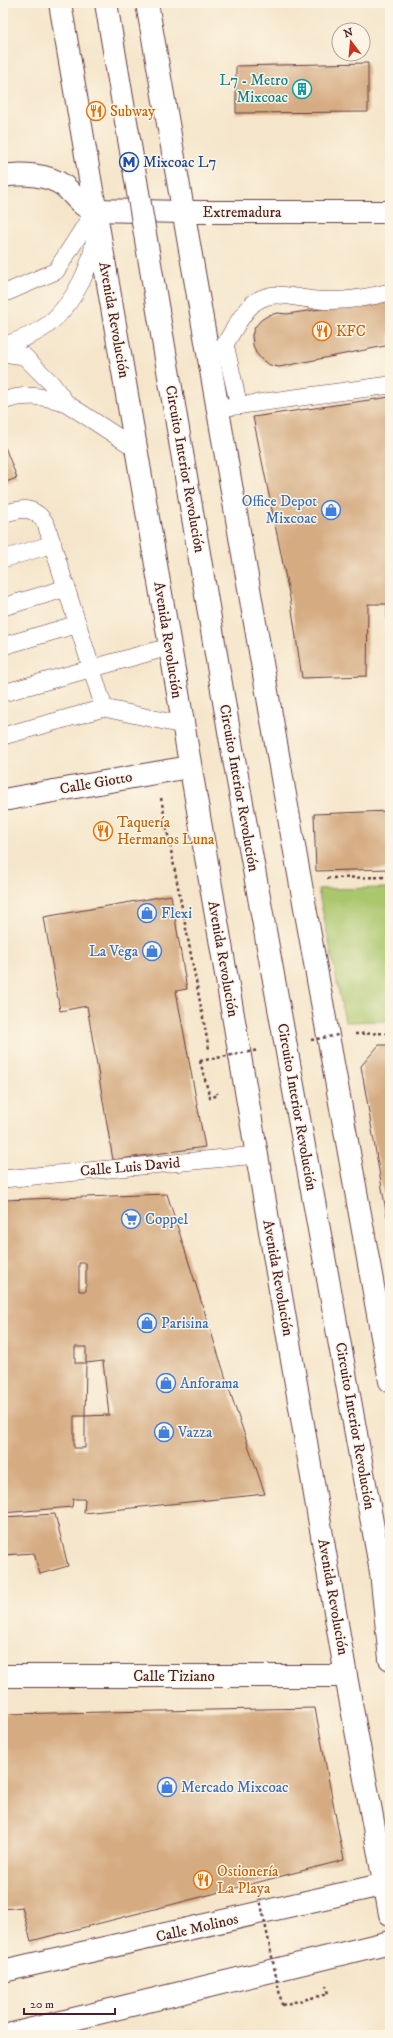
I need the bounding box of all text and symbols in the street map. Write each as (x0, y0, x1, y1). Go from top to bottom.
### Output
north arrow (331, 22, 371, 62)
text: N (342, 25, 355, 41)
place label: L7 - Metro Mixcoac (219, 71, 289, 107)
building icon: L7 - Metro Mixcoac (291, 78, 313, 100)
restaurant icon: Subway (85, 100, 107, 122)
place label: Subway (110, 102, 156, 121)
metro station icon: Mixcoac L7 (118, 151, 140, 173)
place label: Mixcoac L7 (143, 153, 216, 172)
street label: Extremadura (203, 203, 282, 222)
street label: Avenida Revolución (94, 260, 134, 380)
restaurant icon: KFC (311, 320, 333, 342)
place label: KFC (336, 322, 366, 341)
street label: Circuito Interior Revolución (161, 384, 209, 554)
place label: Office Depot Mixcoac (242, 492, 318, 528)
shop icon: Office Depot Mixcoac (320, 499, 342, 521)
street label: Avenida Revolución (149, 580, 187, 700)
street label: Circuito Interior Revolución (215, 703, 263, 873)
street label: Calle Giotto (58, 767, 134, 799)
place label: Taquería Hermanos Luna (117, 813, 215, 849)
restaurant icon: Taquería Hermanos Luna (92, 820, 114, 842)
street label: Avenida Revolución (203, 899, 243, 1019)
shop icon: Flexi (136, 902, 158, 924)
place label: Flexi (161, 904, 192, 923)
shop icon: La Vega (141, 940, 163, 962)
place label: La Vega (89, 942, 139, 961)
street label: Circuito Interior Revolución (273, 1022, 321, 1192)
street label: Calle Luis David (79, 1153, 181, 1181)
supermarket icon: Coppel (120, 1208, 142, 1230)
place label: Coppel (145, 1210, 189, 1229)
street label: Avenida Revolución (258, 1218, 298, 1338)
shop icon: Parisina (136, 1312, 158, 1334)
place label: Parisina (161, 1314, 209, 1333)
street label: Circuito Interior Revolución (331, 1341, 379, 1511)
shop icon: Anforama (155, 1372, 177, 1394)
place label: Anforama (180, 1374, 240, 1393)
shop icon: Vazza (153, 1421, 175, 1443)
place label: Vazza (177, 1423, 213, 1442)
street label: Avenida Revolución (313, 1537, 353, 1657)
street label: Calle Tiziano (133, 1667, 215, 1686)
shop icon: Mercado Mixcoac (156, 1776, 178, 1798)
place label: Mercado Mixcoac (181, 1778, 289, 1797)
place label: Ostionería La Playa (217, 1862, 279, 1898)
restaurant icon: Ostionería La Playa (192, 1869, 214, 1891)
street label: Calle Molinos (154, 1909, 240, 1947)
scale bar (24, 1990, 115, 2016)
text: 20 m (30, 1997, 54, 2012)

